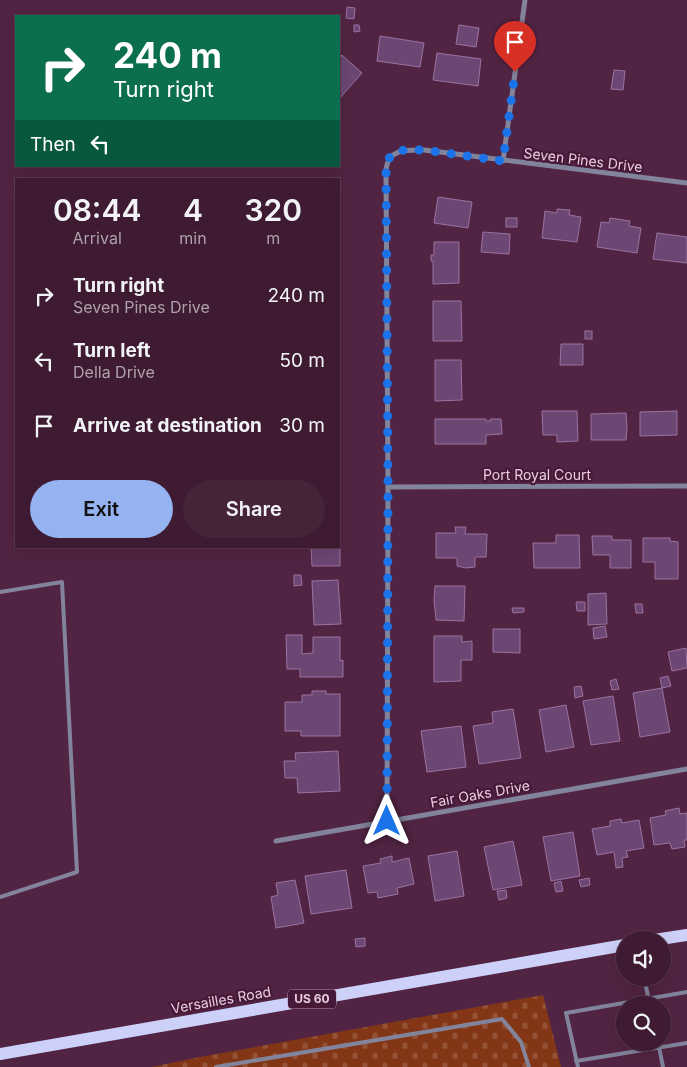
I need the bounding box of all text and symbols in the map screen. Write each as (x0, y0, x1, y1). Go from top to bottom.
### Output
pin (494, 21, 536, 72)
icon: arrive (501, 28, 529, 56)
text: 240 m (113, 34, 222, 76)
icon: right (30, 35, 95, 100)
text: Turn right (113, 76, 214, 102)
icon: left (86, 130, 114, 158)
text: Then (30, 133, 76, 156)
street label: Seven Pines Drive (523, 144, 643, 175)
text: 08:44 (53, 192, 141, 228)
text: 4 (183, 192, 203, 228)
text: 320 (245, 192, 302, 228)
text: Arrival (73, 228, 122, 248)
text: min (179, 228, 207, 248)
text: m (266, 228, 280, 248)
text: Turn right (73, 274, 164, 297)
icon: right (30, 282, 58, 310)
text: 240 m (267, 284, 325, 307)
text: Seven Pines Drive (73, 297, 210, 317)
text: Turn left (73, 339, 151, 362)
icon: left (30, 347, 58, 375)
text: 50 m (279, 349, 325, 372)
text: Della Drive (73, 362, 155, 382)
icon: arrive (30, 412, 58, 440)
text: Arrive at destination (73, 414, 262, 437)
text: 30 m (279, 414, 325, 437)
street label: Port Royal Court (483, 466, 591, 483)
button: Exit (30, 480, 173, 538)
button: Share (183, 480, 325, 538)
street label: Fair Oaks Drive (429, 776, 531, 811)
position arrow (360, 794, 412, 846)
map controls (616, 931, 671, 1051)
button: sound (616, 931, 671, 986)
street label: Versailles Road (170, 982, 272, 1017)
road number: US 60 (288, 990, 336, 1009)
button: search (616, 996, 671, 1051)

